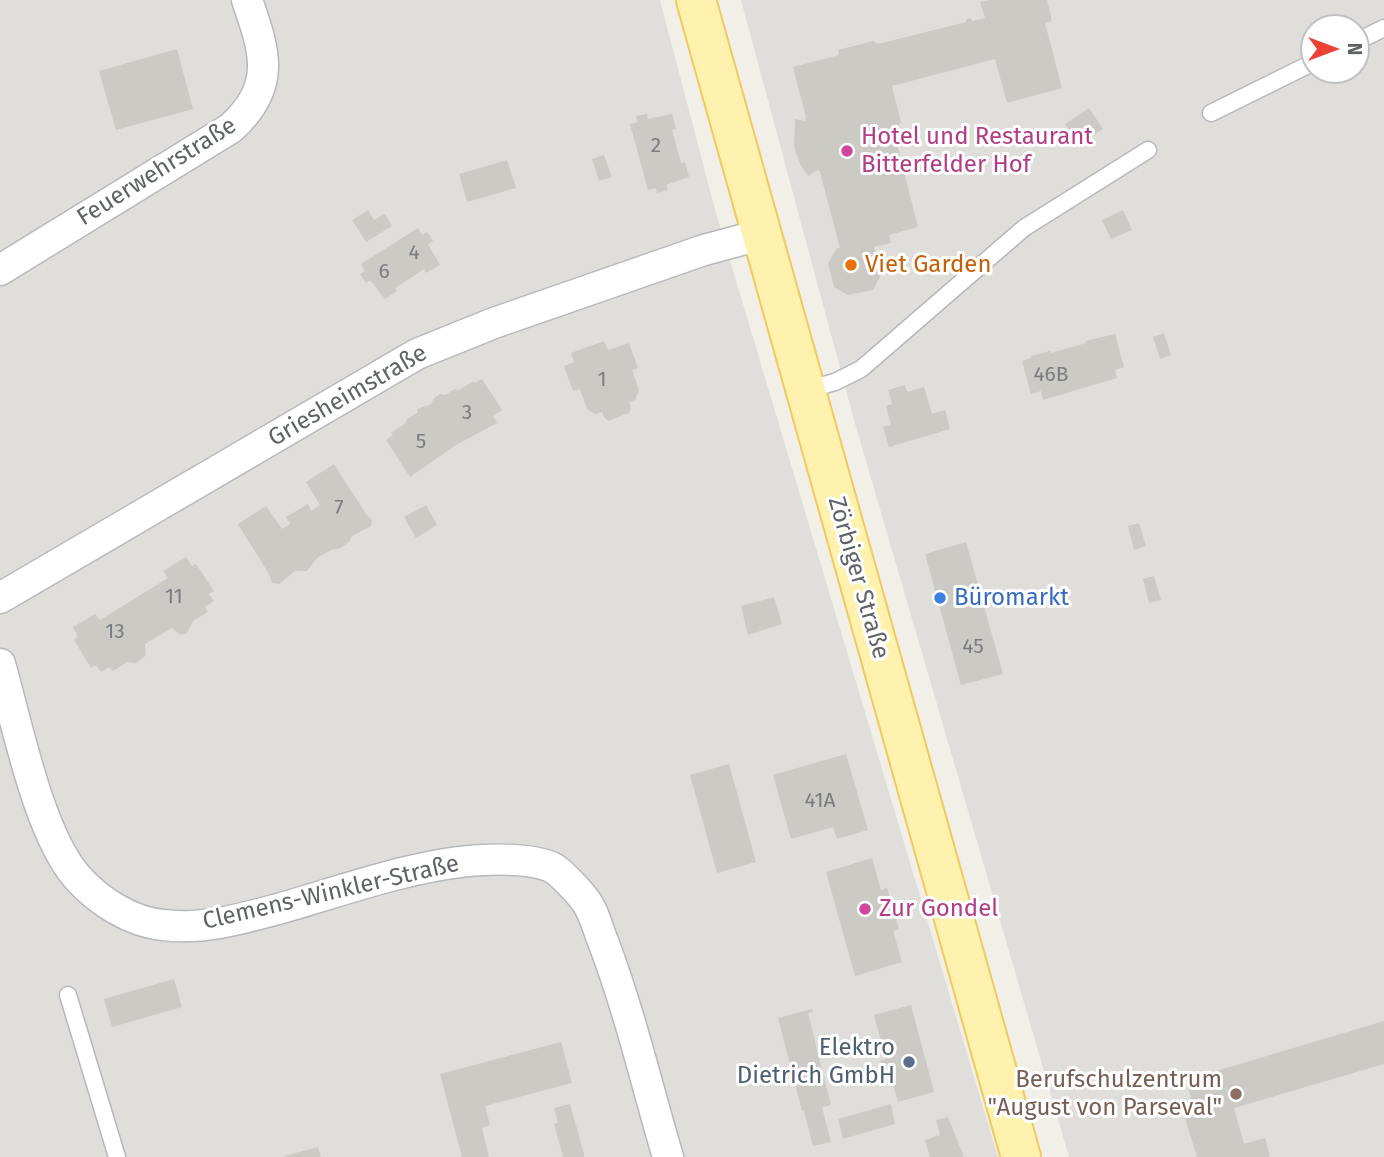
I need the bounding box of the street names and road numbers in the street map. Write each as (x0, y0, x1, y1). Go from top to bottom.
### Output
street label: Feuerwehrstraße (72, 111, 242, 233)
street label: Griesheimstraße (263, 339, 433, 453)
street label: Zörbiger Straße (821, 493, 895, 663)
street label: Clemens-Winkler-Straße (200, 849, 462, 937)

